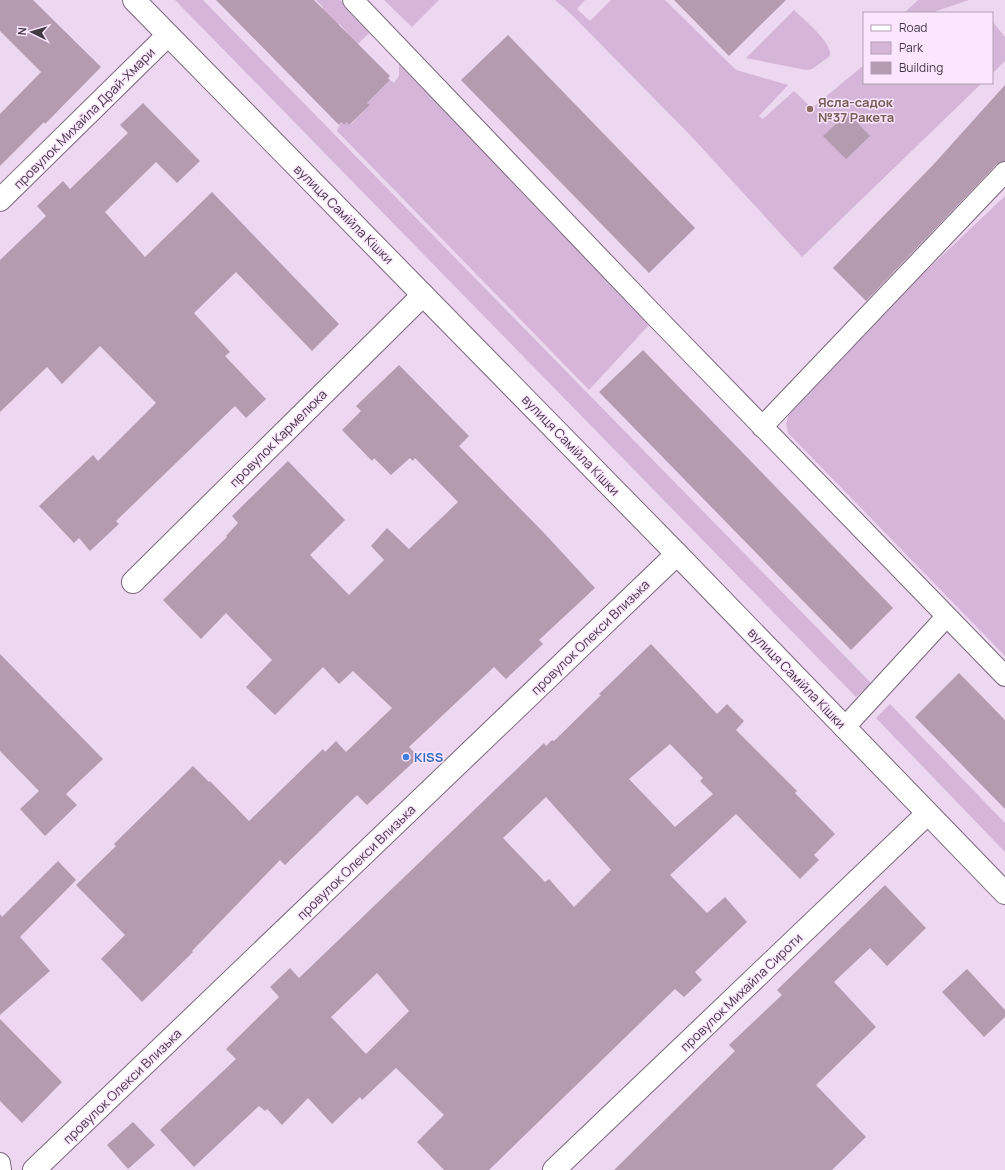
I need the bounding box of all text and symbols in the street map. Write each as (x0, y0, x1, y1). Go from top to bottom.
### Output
north arrow (12, 12, 52, 52)
legend (863, 12, 993, 84)
text: Road (899, 19, 927, 36)
text: N (14, 26, 29, 36)
text: Park (899, 39, 924, 56)
street label: провулок Михайла Драй-Хмари (9, 43, 159, 193)
text: Building (899, 59, 943, 76)
place label: Ясла-садок №37 Ракета (818, 93, 894, 126)
marker: Ясла-садок №37 Ракета (805, 104, 815, 114)
street label: вулиця Самійла Кішки (290, 160, 398, 268)
street label: провулок Кармелюка (225, 385, 331, 491)
street label: вулиця Самійла Кішки (518, 391, 624, 499)
street label: провулок Олекси Влизька (527, 575, 653, 699)
street label: вулиця Самійла Кішки (744, 624, 850, 732)
place label: KISS (414, 748, 444, 766)
marker: KISS (401, 752, 411, 762)
street label: провулок Олекси Влизька (293, 800, 419, 924)
street label: провулок Михайла Сироти (676, 929, 806, 1055)
street label: провулок Олекси Влизька (59, 1024, 185, 1148)

